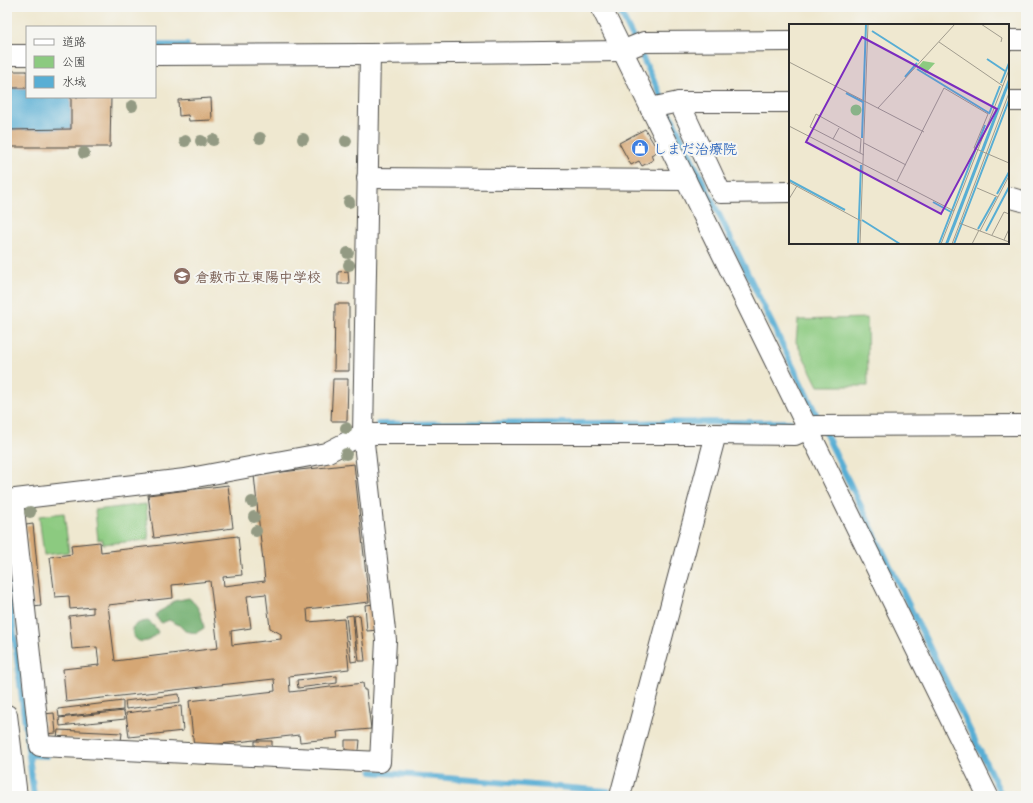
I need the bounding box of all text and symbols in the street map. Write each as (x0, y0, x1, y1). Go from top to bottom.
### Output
inset map (789, 24, 1009, 244)
legend (26, 26, 156, 98)
text: 道路 (62, 33, 86, 50)
text: 公園 (62, 53, 86, 70)
text: 水域 (62, 73, 86, 90)
shop icon: しまだ治療院 (630, 138, 650, 158)
place label: しまだ治療院 (653, 139, 737, 158)
school or university icon: 倉敷市立東陽中学校 (172, 266, 192, 286)
place label: 倉敷市立東陽中学校 (195, 267, 321, 286)

